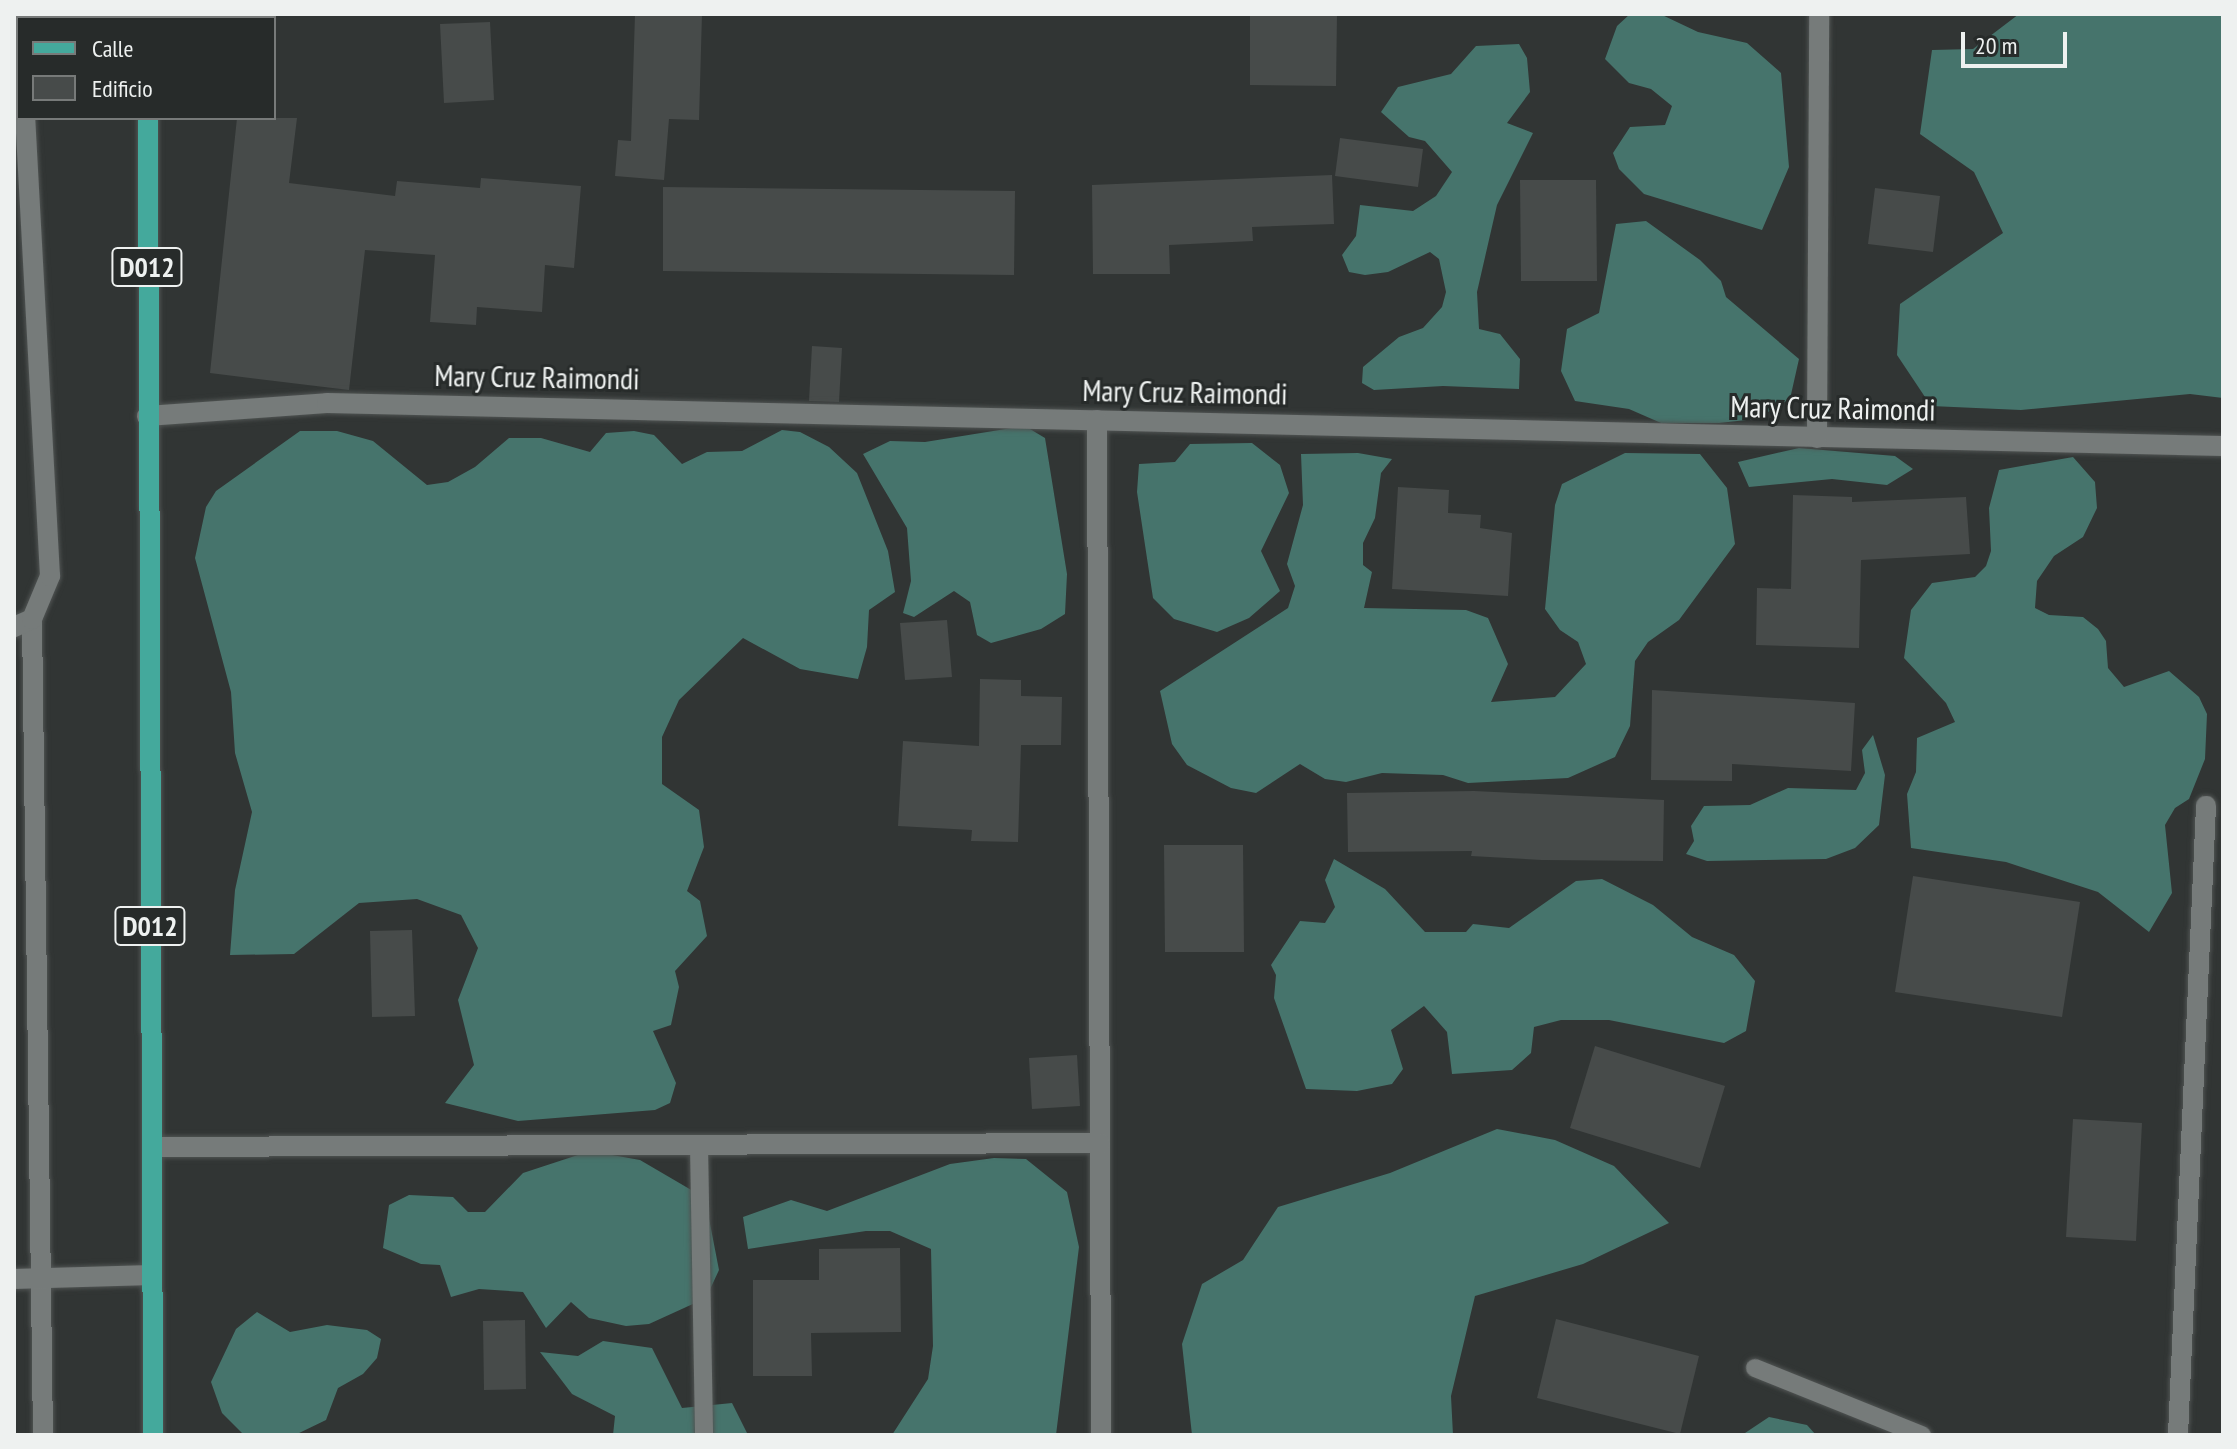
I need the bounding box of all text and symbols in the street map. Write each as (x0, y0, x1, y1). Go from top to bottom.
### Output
legend (16, 16, 276, 120)
scale bar (1965, 16, 2071, 66)
text: 20 m (1975, 30, 2017, 61)
text: Calle (92, 33, 133, 64)
text: Edificio (92, 73, 153, 104)
road number: D012 (111, 243, 183, 291)
street label: Mary Cruz Raimondi (433, 357, 641, 397)
street label: Mary Cruz Raimondi (1081, 372, 1289, 412)
street label: Mary Cruz Raimondi (1729, 388, 1937, 428)
road number: D012 (114, 902, 186, 950)

